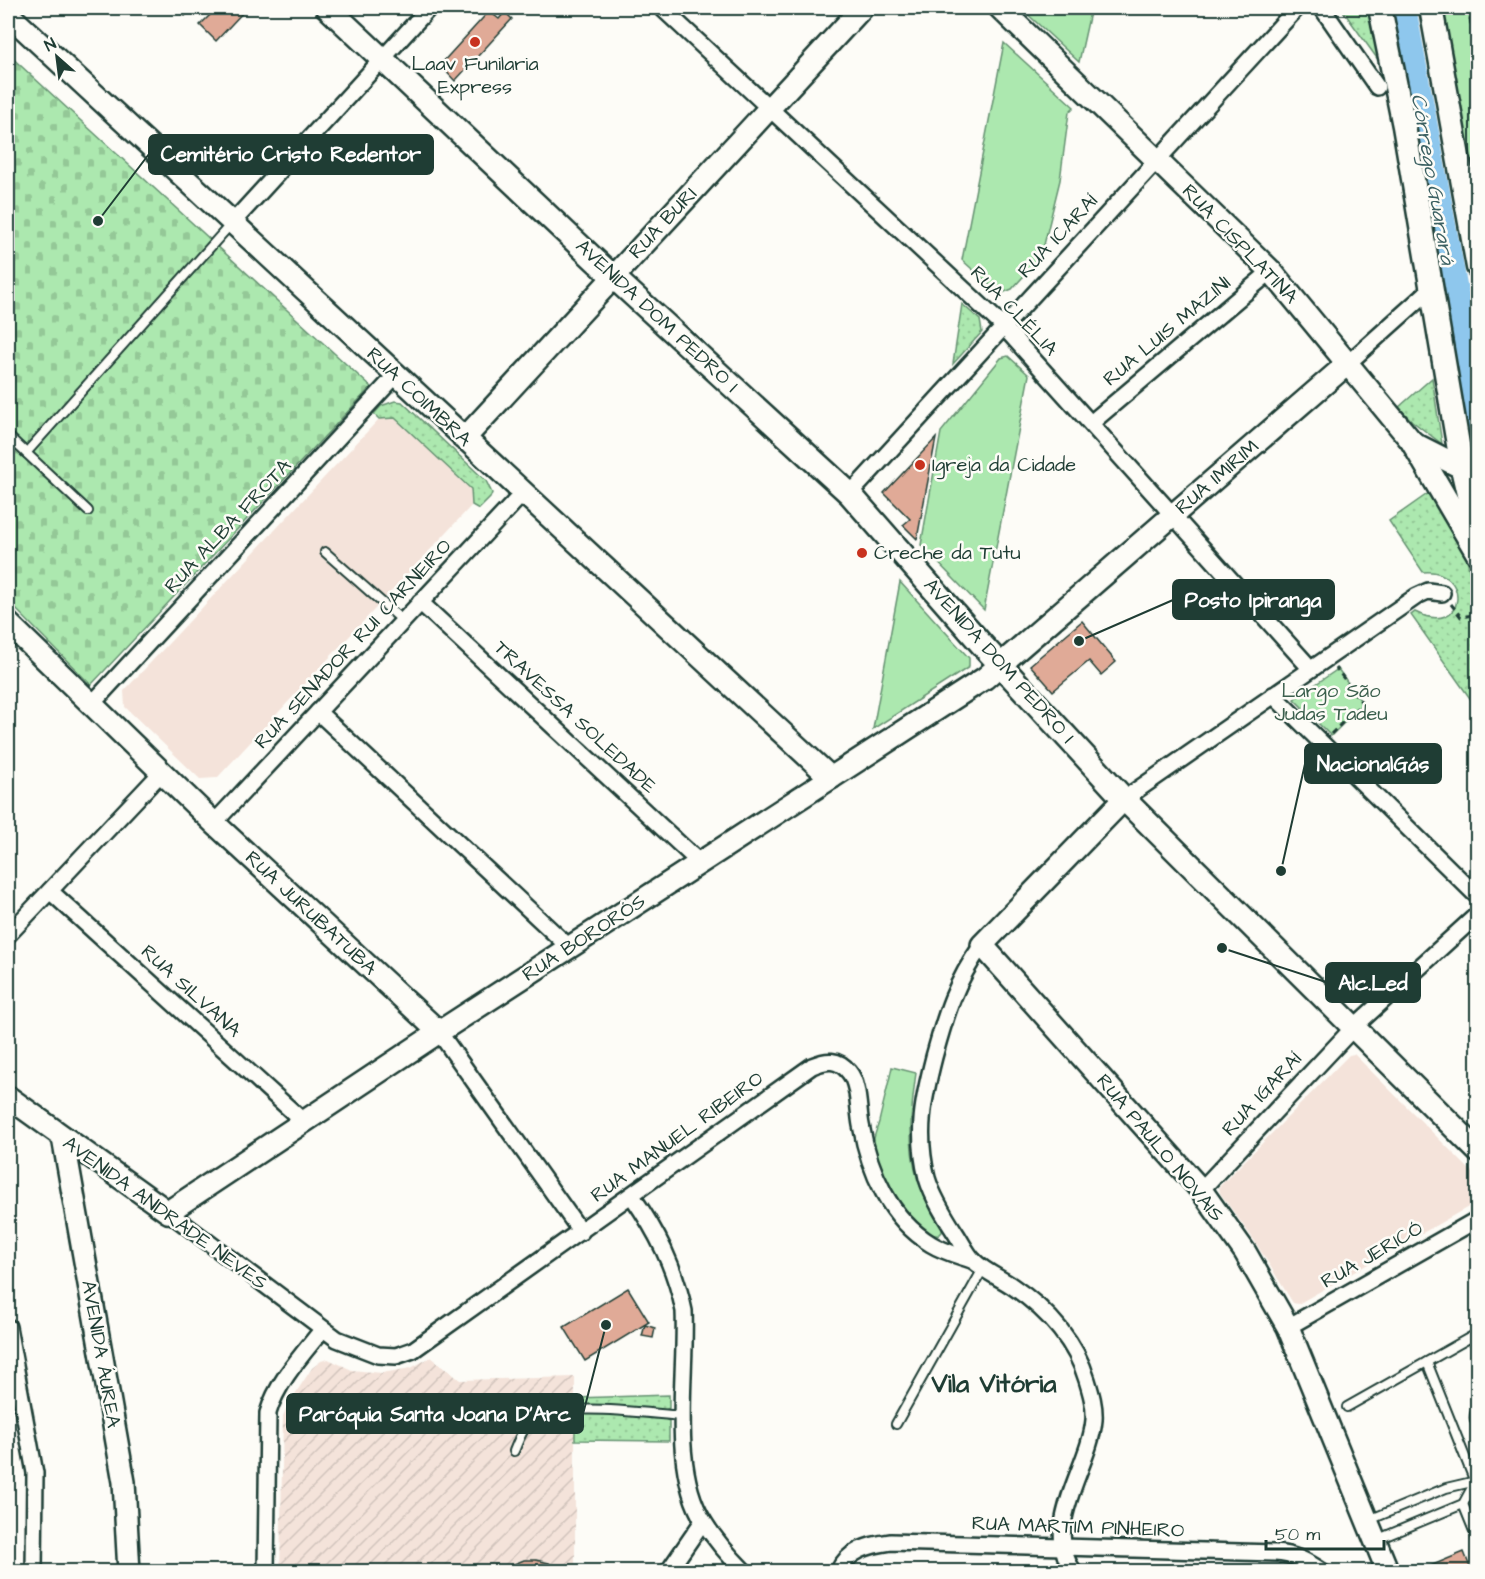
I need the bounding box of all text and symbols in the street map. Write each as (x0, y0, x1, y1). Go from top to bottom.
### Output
north arrow (27, 27, 87, 87)
text: N (41, 33, 60, 57)
marker: Laav Funilaria Express (468, 35, 482, 49)
place label: Laav Funilaria Express (411, 50, 539, 101)
water label: Córrego Guarará (1403, 91, 1463, 268)
callout: Cemitério Cristo Redentor (149, 135, 433, 174)
text: Cemitério Cristo Redentor (161, 140, 422, 169)
street label: RUA CISPLATINA (1176, 178, 1305, 310)
street label: RUA BURI (622, 181, 704, 265)
street label: RUA ICARAÍ (1011, 188, 1105, 284)
street label: AVENIDA DOM PEDRO I (569, 233, 745, 399)
street label: RUA CLÉLIA (964, 260, 1064, 363)
street label: RUA LUIS MAZINI (1097, 269, 1237, 393)
street label: RUA COIMBRA (360, 341, 478, 453)
street label: RUA IMIRIM (1169, 433, 1265, 521)
place label: Igreja da Cidade (932, 451, 1076, 480)
street label: RUA ALBA FROTA (158, 452, 298, 599)
marker: Igreja da Cidade (913, 458, 927, 472)
street label: RUA SENADOR RUI CARNEIRO (248, 533, 458, 755)
place label: Creche da Tutu (874, 539, 1021, 567)
marker: Creche da Tutu (855, 546, 869, 560)
street label: AVENIDA DOM PEDRO I (917, 572, 1081, 750)
callout: Posto Ipiranga (1173, 580, 1334, 619)
text: Posto Ipiranga (1185, 586, 1322, 617)
street label: TRAVESSA SOLEDADE (488, 634, 663, 800)
park label: Largo São Judas Tadeu (1274, 677, 1388, 728)
callout: NacionalGás (1305, 744, 1441, 783)
text: NacionalGás (1317, 750, 1430, 779)
street label: RUA JURUBATUBA (239, 844, 383, 982)
street label: RUA BORORÓS (517, 887, 651, 988)
street label: RUA SILVANA (135, 938, 248, 1044)
callout: Alc.Led (1326, 963, 1420, 1002)
text: Alc.Led (1338, 969, 1408, 998)
street label: RUA IGARAÍ (1216, 1046, 1308, 1142)
street label: RUA MANUEL RIBEIRO (585, 1065, 769, 1209)
street label: RUA PAULO NOVAIS (1090, 1068, 1230, 1228)
street label: AVENIDA ANDRADE NEVES (57, 1129, 273, 1297)
street label: RUA JERICÓ (1316, 1214, 1428, 1296)
street label: AVENIDA ÁUREA (74, 1278, 128, 1430)
district label: Vila Vitória (931, 1366, 1057, 1402)
callout: Paróquia Santa Joana D'Arc (287, 1394, 583, 1433)
text: Paróquia Santa Joana D'Arc (299, 1400, 572, 1430)
street label: RUA MARTIM PINHEIRO (971, 1509, 1185, 1545)
scale bar (1266, 1513, 1384, 1551)
text: 50 m (1275, 1522, 1320, 1547)

